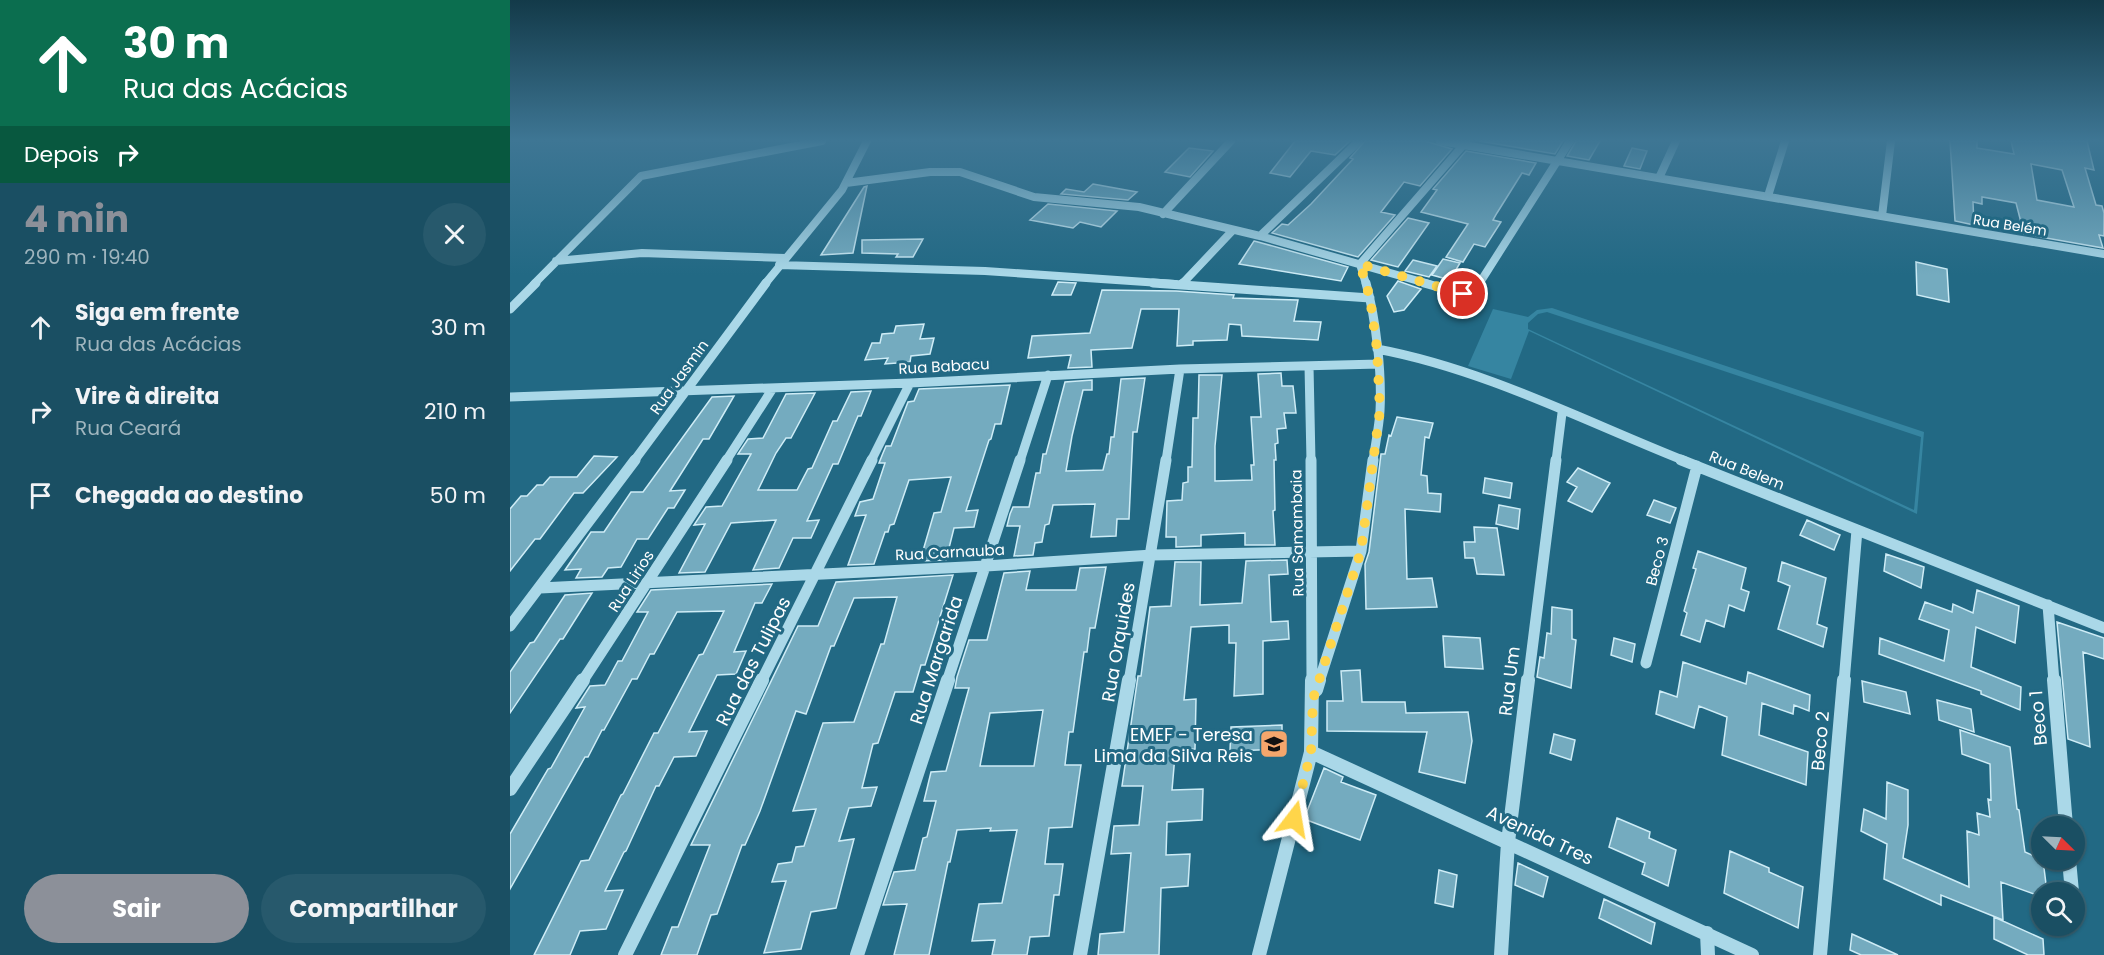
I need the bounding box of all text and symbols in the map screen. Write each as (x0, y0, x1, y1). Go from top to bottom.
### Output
text: 30 m (123, 14, 229, 73)
icon: ahead (24, 24, 102, 102)
text: Rua das Acácias (123, 70, 348, 107)
icon: right (111, 138, 144, 171)
text: Depois (24, 139, 99, 170)
text: 4 min (24, 194, 129, 245)
button: close (423, 203, 486, 266)
street label: Rua Belém (1972, 209, 2048, 241)
text: 290 m · 19:40 (24, 243, 150, 271)
pin (1437, 268, 1488, 319)
icon: arrive (1446, 277, 1479, 310)
text: Siga em frente (75, 297, 239, 328)
icon: ahead (24, 311, 57, 344)
text: 30 m (431, 312, 486, 343)
text: Rua das Acácias (75, 330, 242, 358)
street label: Rua Jasmin (645, 335, 713, 419)
street label: Rua Babacu (898, 353, 990, 379)
text: Vire à direita (75, 381, 220, 412)
icon: right (24, 395, 57, 428)
text: 210 m (424, 396, 486, 427)
text: Rua Ceará (75, 414, 181, 442)
street label: Rua Belem (1706, 445, 1788, 495)
street label: Rua Samambaia (1285, 469, 1309, 597)
icon: arrive (24, 479, 57, 512)
text: Chegada ao destino (75, 480, 303, 511)
text: 50 m (430, 480, 486, 511)
street label: Beco 3 (1640, 534, 1674, 588)
street label: Rua Carnauba (895, 539, 1005, 565)
street label: Rua Lirios (603, 546, 659, 616)
street label: Rua Orquides (1095, 580, 1141, 704)
street label: Rua das Tulipas (710, 592, 796, 730)
street label: Rua Margarida (903, 593, 969, 727)
street label: Rua Um (1492, 645, 1526, 717)
street label: Beco 1 (2023, 689, 2053, 747)
street label: Beco 2 (1805, 710, 1835, 772)
place label: EMEF - Teresa Lima da Silva Reis (1094, 722, 1253, 768)
school or university icon: EMEF - Teresa Lima da Silva Reis (1258, 728, 1290, 760)
position arrow (1262, 787, 1326, 851)
street label: Avenida Tres (1482, 799, 1598, 871)
north arrow (2031, 816, 2085, 870)
map controls (2031, 816, 2085, 936)
button: Sair (24, 874, 249, 943)
button: Compartilhar (261, 874, 486, 943)
button: search (2031, 882, 2085, 936)

